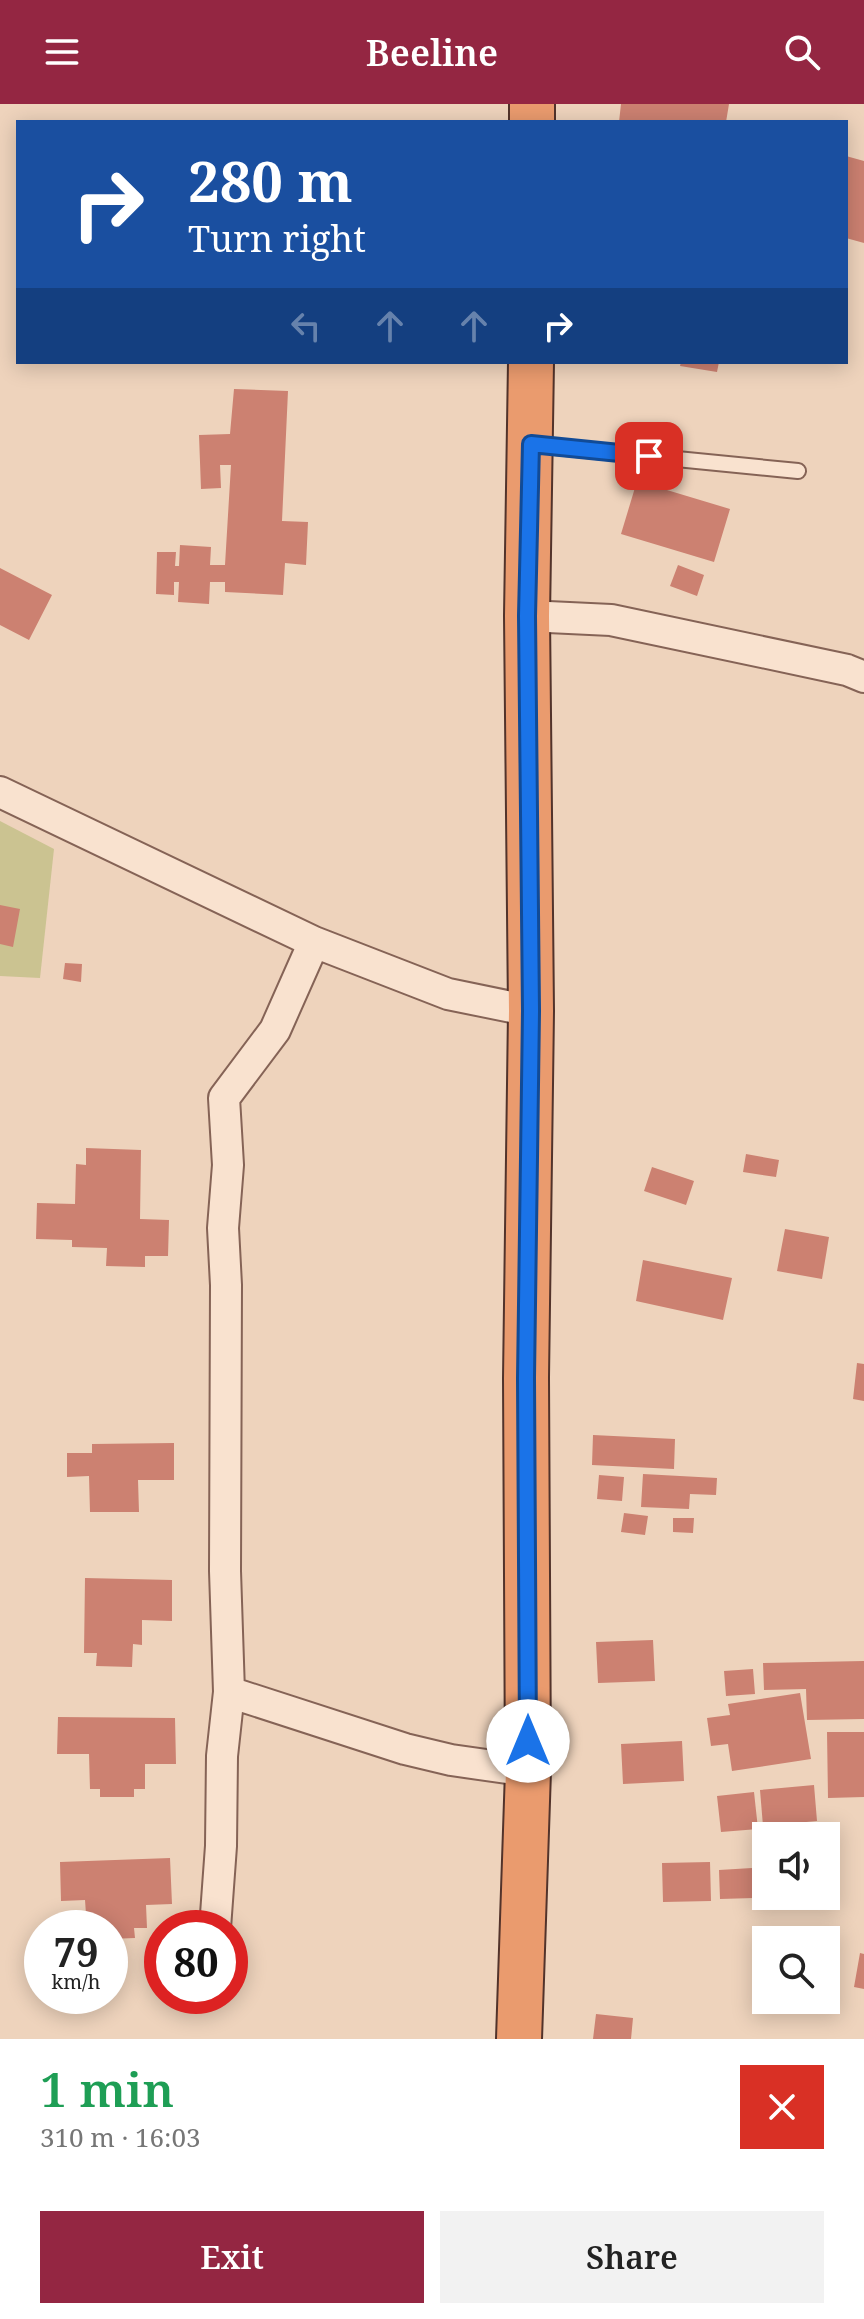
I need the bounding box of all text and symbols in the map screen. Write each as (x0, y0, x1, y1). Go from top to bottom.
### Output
text: Beeline (366, 28, 498, 77)
icon: menu (40, 30, 84, 74)
icon: search (780, 30, 824, 74)
text: 280 m (188, 142, 353, 218)
icon: right (56, 152, 160, 256)
text: Turn right (188, 214, 366, 263)
icon: left (284, 304, 328, 348)
icon: ahead (368, 304, 412, 348)
icon: ahead (452, 304, 496, 348)
icon: right (536, 304, 580, 348)
pin (615, 422, 683, 490)
icon: arrive (627, 434, 671, 478)
position arrow (486, 1699, 570, 1783)
map controls (752, 1822, 840, 2014)
button: sound (752, 1822, 840, 1910)
speed limit sign: 80 (144, 1910, 248, 2014)
text: 79 (53, 1924, 99, 1979)
button: search (752, 1926, 840, 2014)
text: km/h (51, 1968, 101, 1995)
text: 1 min (40, 2056, 174, 2121)
button: close (740, 2065, 824, 2149)
text: 310 m · 16:03 (40, 2119, 201, 2155)
button: Exit (40, 2211, 424, 2303)
button: Share (440, 2211, 824, 2303)

